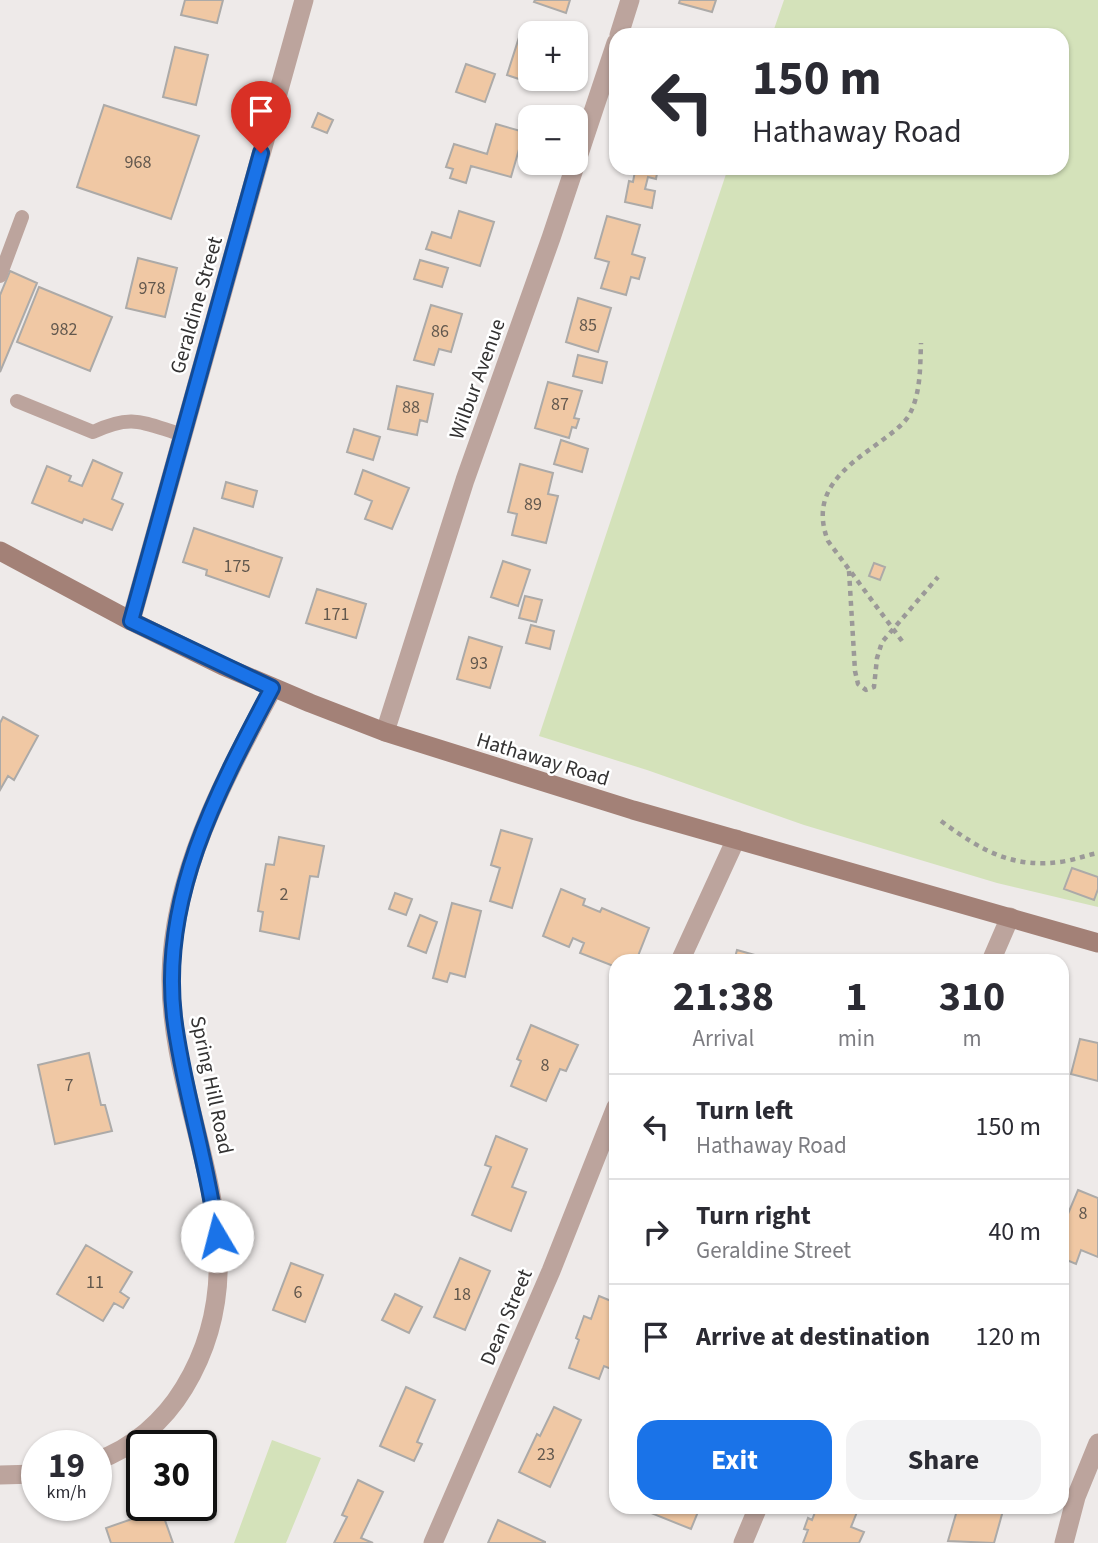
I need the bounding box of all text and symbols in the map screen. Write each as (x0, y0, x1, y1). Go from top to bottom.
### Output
map controls (518, 21, 588, 175)
button: + (518, 21, 588, 91)
text: 150 m (752, 44, 881, 114)
icon: left (637, 56, 728, 147)
pin (231, 81, 291, 153)
icon: arrive (242, 92, 280, 130)
button: − (518, 105, 588, 175)
text: Hathaway Road (752, 109, 962, 155)
house number: 968 (125, 150, 151, 175)
street label: Geraldine Street (162, 233, 230, 377)
house number: 978 (139, 276, 165, 301)
house number: 85 (579, 313, 597, 338)
street label: Wilbur Avenue (441, 315, 513, 443)
house number: 982 (51, 317, 77, 342)
house number: 86 (431, 319, 449, 344)
house number: 87 (551, 392, 569, 417)
house number: 88 (402, 395, 420, 420)
house number: 89 (524, 492, 542, 517)
house number: 175 (224, 554, 250, 579)
house number: 171 (323, 602, 349, 627)
house number: 93 (470, 651, 488, 676)
street label: Hathaway Road (473, 725, 613, 793)
house number: 2 (280, 882, 289, 907)
text: 21:38 (673, 967, 774, 1027)
text: 1 (845, 967, 867, 1027)
text: 310 (939, 967, 1005, 1027)
street label: Spring Hill Road (183, 1013, 241, 1157)
text: Arrival (692, 1022, 754, 1055)
text: min (838, 1022, 875, 1055)
text: m (962, 1022, 982, 1055)
house number: 8 (541, 1053, 550, 1078)
house number: 7 (65, 1073, 74, 1098)
text: Turn left (696, 1092, 793, 1129)
icon: left (637, 1108, 675, 1146)
text: 150 m (975, 1108, 1041, 1145)
text: Hathaway Road (696, 1129, 847, 1162)
text: Turn right (696, 1197, 811, 1234)
position arrow (180, 1199, 254, 1273)
house number: 8 (1079, 1201, 1088, 1226)
icon: right (637, 1213, 675, 1251)
text: 40 m (988, 1213, 1041, 1250)
text: Geraldine Street (696, 1234, 851, 1267)
street label: Dean Street (472, 1264, 540, 1370)
house number: 11 (86, 1270, 104, 1295)
house number: 6 (294, 1280, 303, 1305)
house number: 18 (453, 1282, 471, 1307)
icon: arrive (637, 1318, 675, 1356)
text: Arrive at destination (696, 1318, 930, 1355)
text: 120 m (975, 1318, 1041, 1355)
button: Exit (637, 1420, 832, 1500)
button: Share (846, 1420, 1041, 1500)
speed limit sign: 30 (126, 1430, 217, 1521)
text: 19 (48, 1441, 85, 1491)
house number: 23 (537, 1442, 555, 1467)
text: km/h (47, 1480, 86, 1505)

